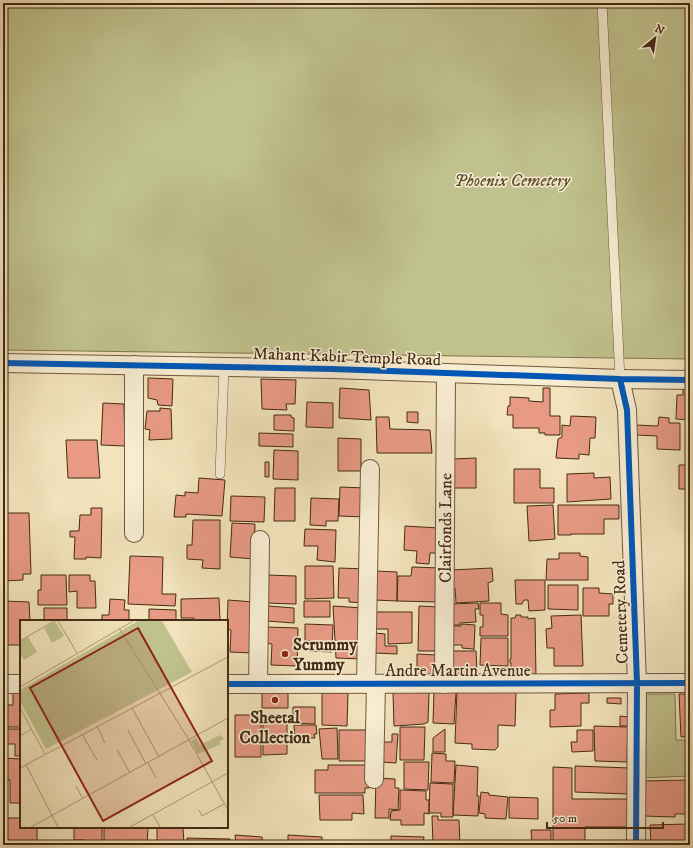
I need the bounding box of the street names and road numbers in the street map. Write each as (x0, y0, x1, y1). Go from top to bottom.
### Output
street label: Mahant Kabir Temple Road (252, 343, 442, 371)
street label: Clairfonds Lane (435, 473, 457, 583)
street label: Cemetery Road (608, 559, 634, 664)
street label: Andre Martin Avenue (385, 660, 531, 682)

